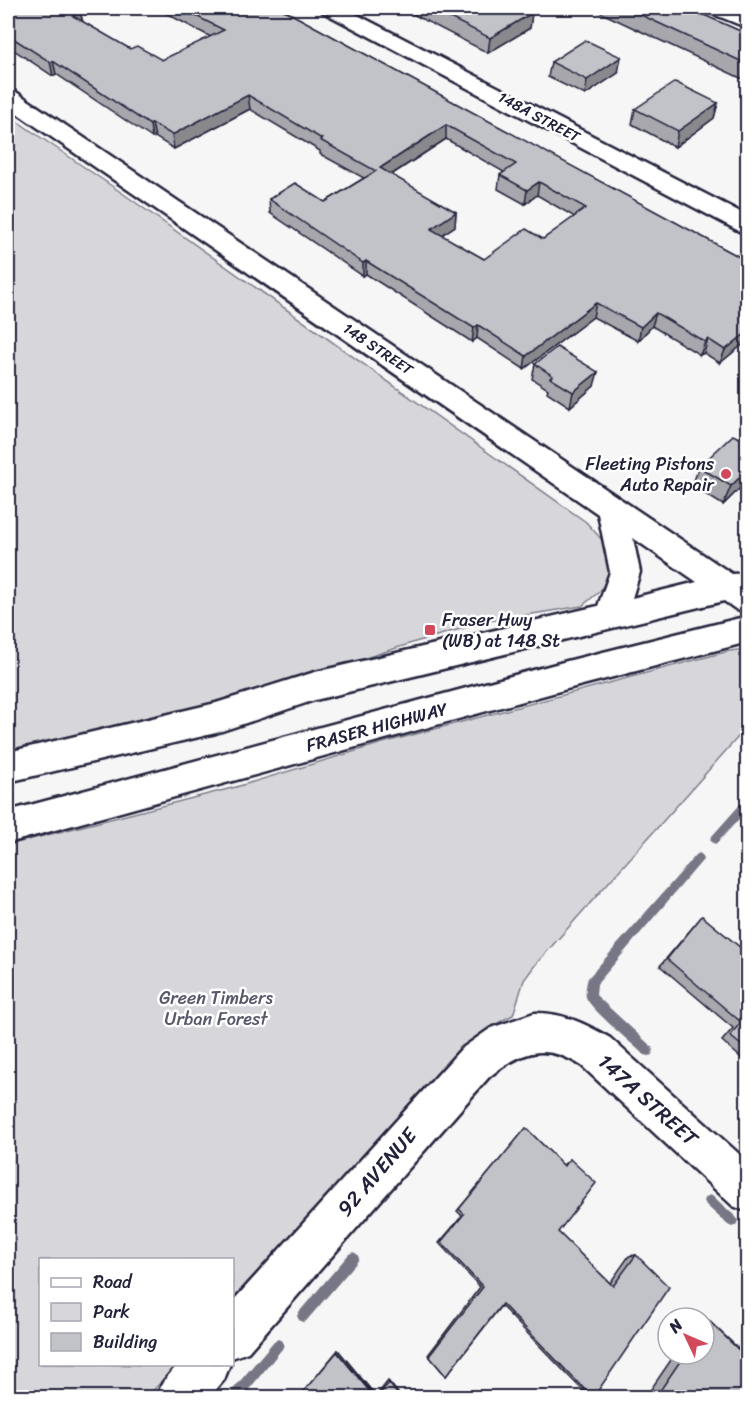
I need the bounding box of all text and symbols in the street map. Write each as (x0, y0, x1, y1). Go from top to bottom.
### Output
street label: 148A STREET (493, 84, 586, 150)
street label: 148 STREET (338, 316, 420, 383)
place label: Fleeting Pistons Auto Repair (586, 448, 716, 501)
marker: Fleeting Pistons Auto Repair (719, 467, 733, 481)
place label: Fraser Hwy (WB) at 148 St (442, 604, 560, 657)
marker: Fraser Hwy (WB) at 148 St (423, 623, 437, 637)
street label: FRASER HIGHWAY (302, 692, 453, 761)
park label: Green Timbers Urban Forest (159, 982, 273, 1035)
street label: 147A STREET (589, 1044, 708, 1157)
street label: 92 AVENUE (327, 1118, 428, 1225)
legend (39, 1258, 234, 1366)
text: Road (93, 1266, 133, 1298)
text: Park (93, 1296, 130, 1328)
north arrow (656, 1306, 716, 1366)
text: N (661, 1311, 690, 1341)
text: Building (93, 1326, 157, 1358)

